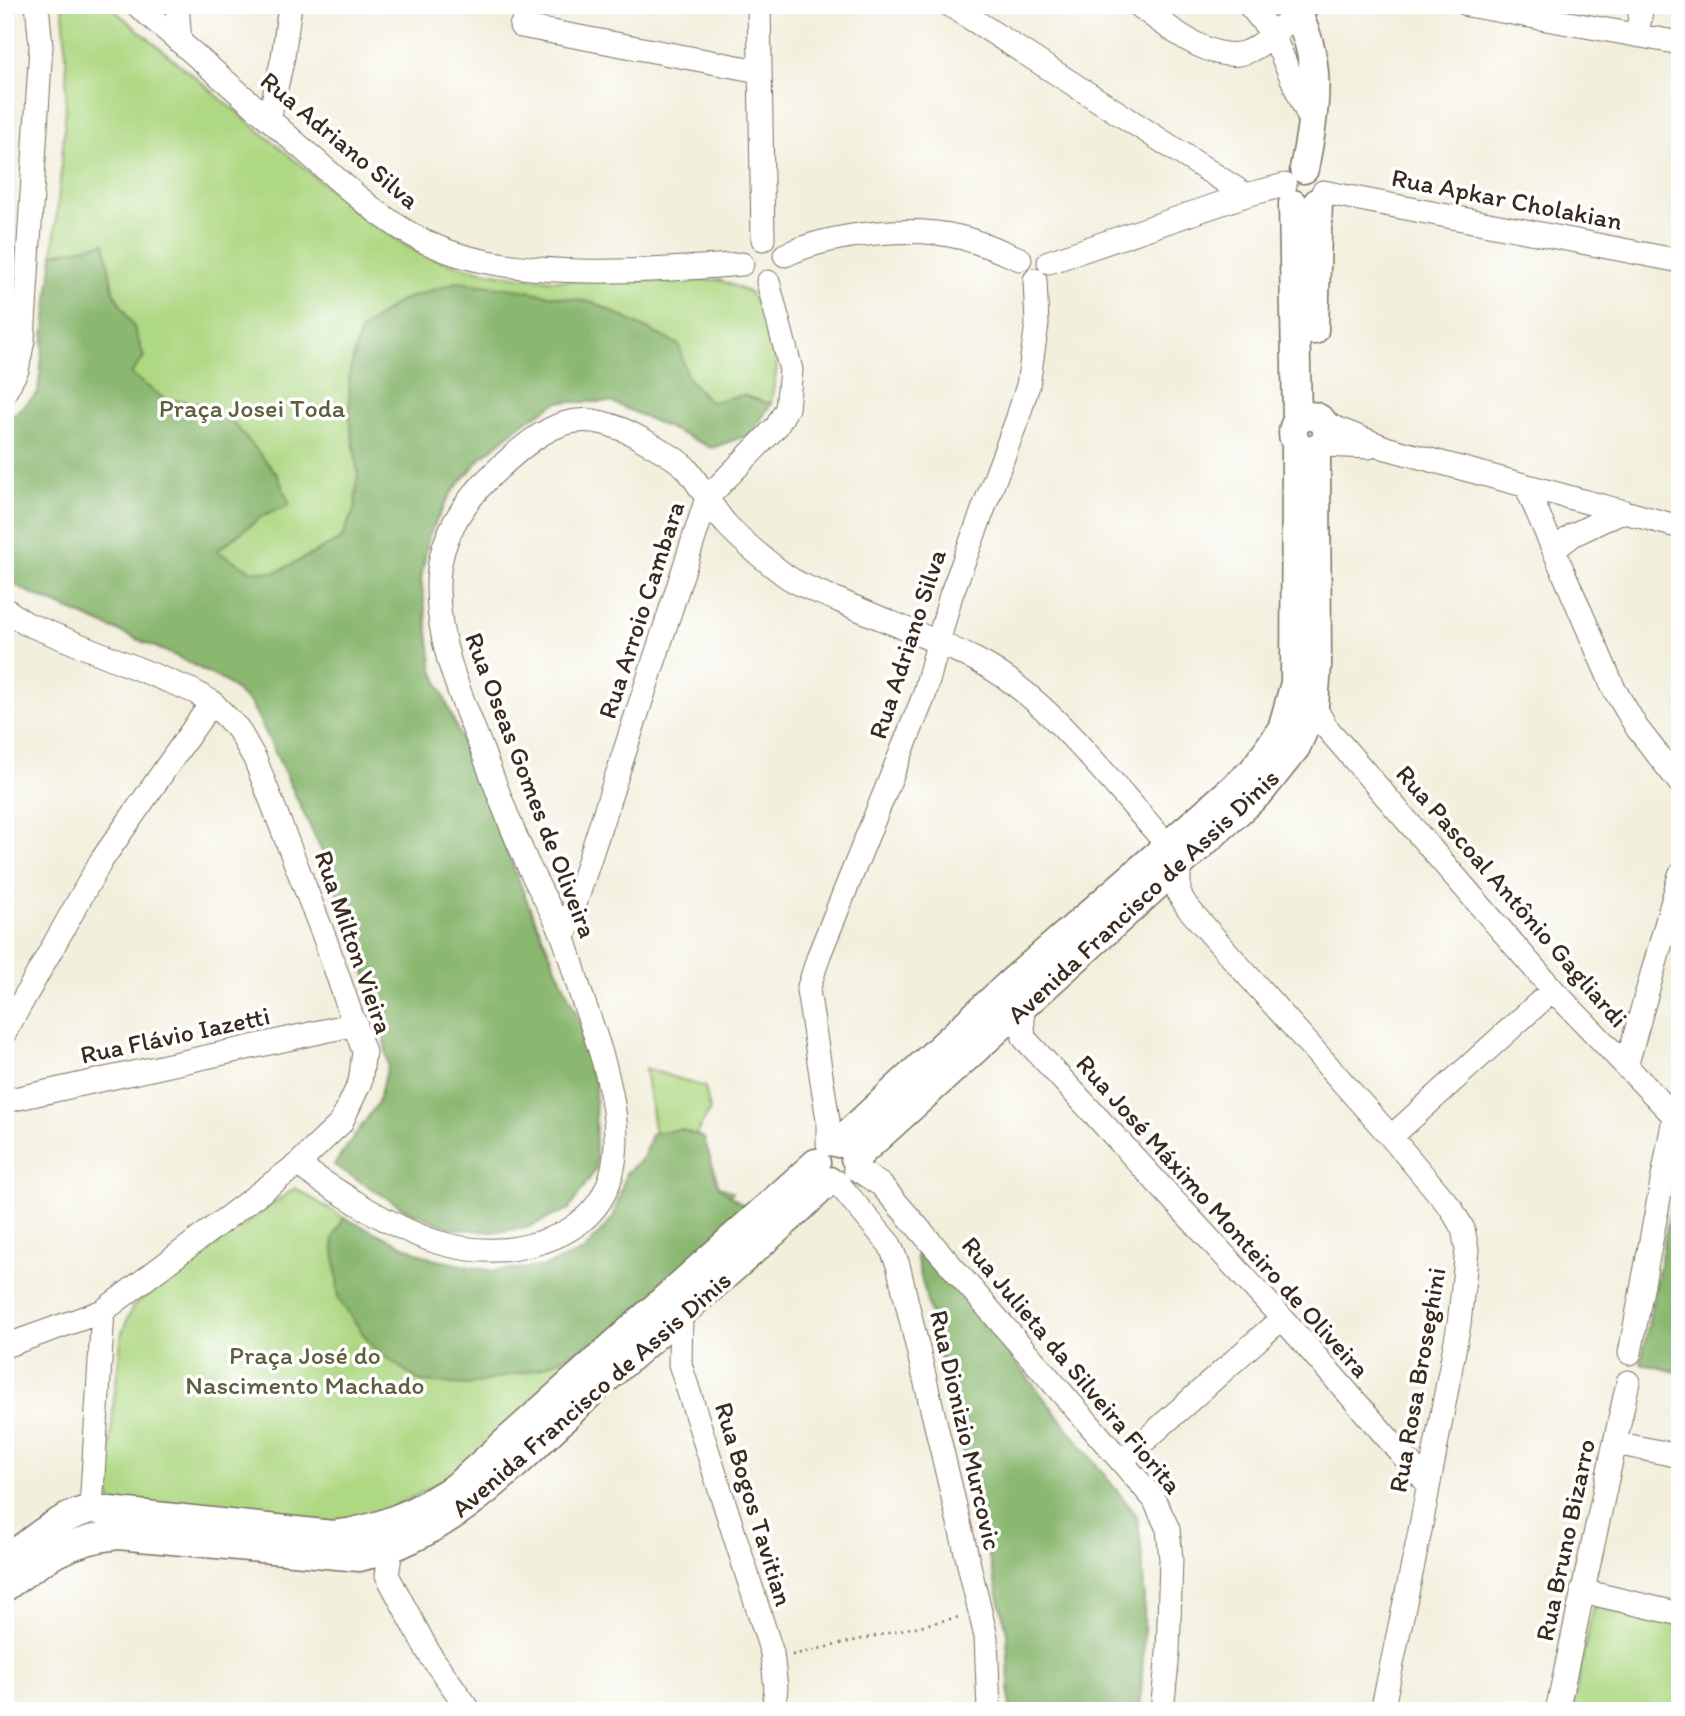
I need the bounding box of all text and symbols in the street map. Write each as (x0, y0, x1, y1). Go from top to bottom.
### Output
street label: Rua Adriano Silva (254, 64, 426, 216)
street label: Rua Apkar Cholakian (1389, 161, 1625, 237)
park label: Praça Josei Toda (159, 392, 346, 424)
street label: Rua Arroio Cambara (591, 497, 691, 723)
street label: Rua Adriano Silva (861, 545, 953, 743)
street label: Rua Oseas Gomes de Oliveira (458, 628, 604, 942)
street label: Rua Pascoal Antônio Gagliardi (1389, 758, 1635, 1034)
street label: Avenida Francisco de Assis Dinis (1000, 762, 1286, 1030)
street label: Rua Milton Vieira (308, 846, 400, 1038)
street label: Rua Flávio Iazetti (77, 999, 273, 1071)
street label: Rua José Máximo Monteiro de Oliveira (1069, 1048, 1377, 1384)
street label: Rua Julieta da Silveira Fiorita (955, 1230, 1189, 1501)
street label: Avenida Francisco de Assis Dinis (445, 1264, 737, 1524)
street label: Rua Rosa Broseghini (1381, 1265, 1453, 1495)
street label: Rua Dionizio Murcovic (923, 1307, 1009, 1553)
park label: Praça José do Nascimento Machado (185, 1339, 425, 1401)
street label: Rua Bogos Tavitian (708, 1398, 800, 1610)
street label: Rua Bruno Bizarro (1528, 1436, 1602, 1644)

